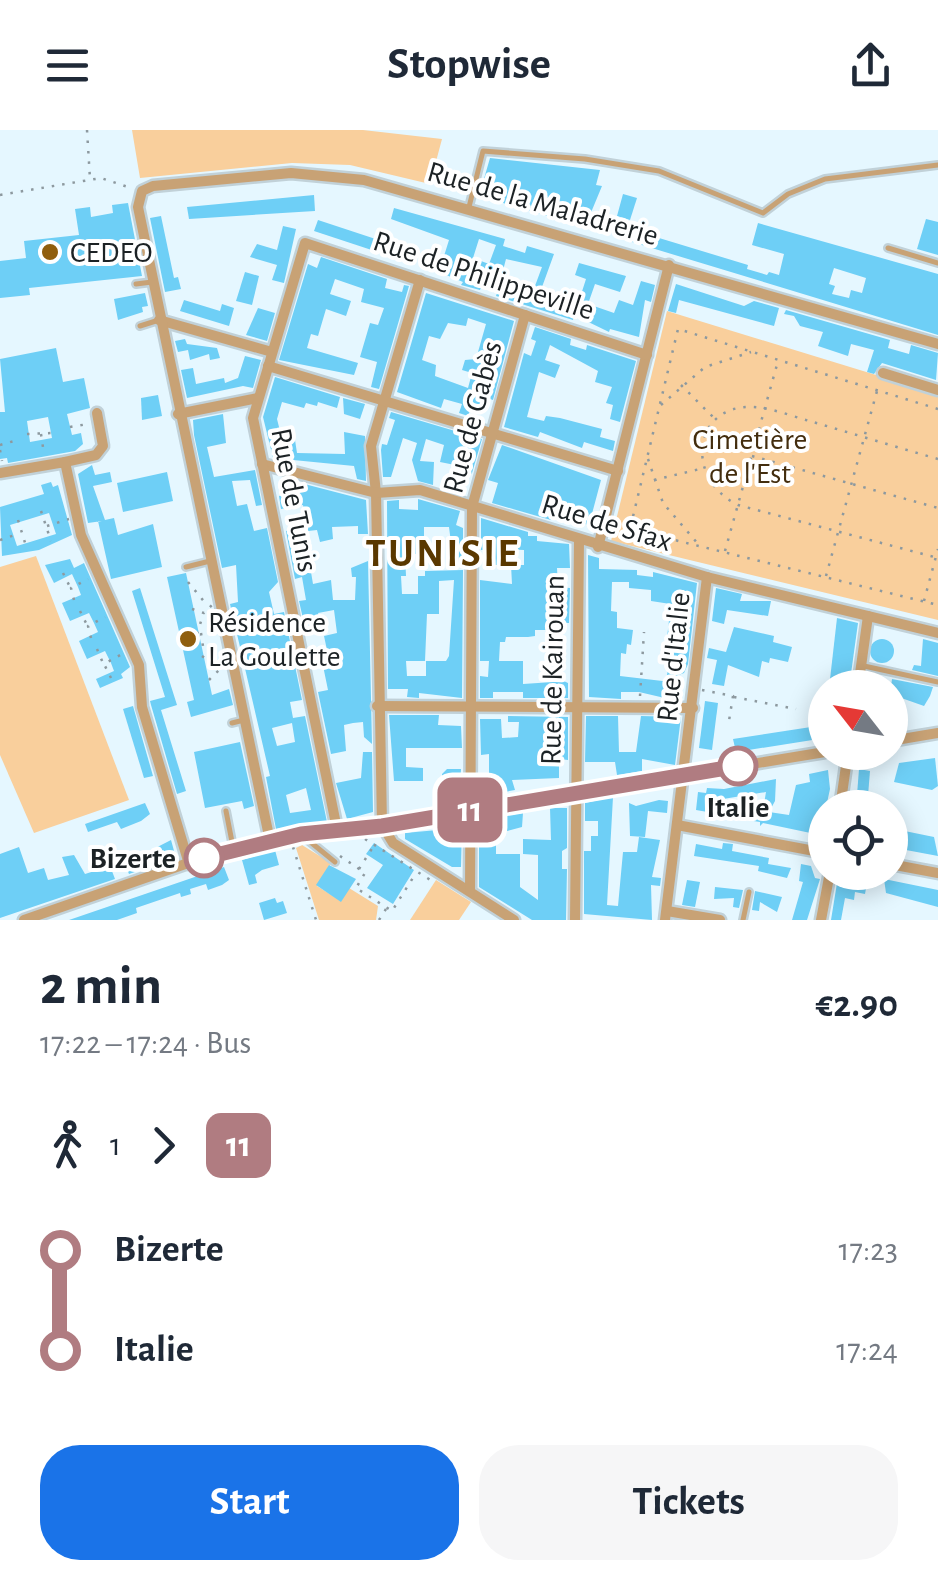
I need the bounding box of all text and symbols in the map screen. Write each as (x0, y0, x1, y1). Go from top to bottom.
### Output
icon: menu (40, 38, 95, 93)
icon: share (843, 38, 898, 93)
text: Stopwise (387, 42, 551, 87)
street label: Rue de la Maladrerie (424, 157, 662, 251)
street label: Rue de Philippeville (369, 226, 598, 326)
place label: CEDEO (70, 238, 152, 268)
marker: CEDEO (39, 241, 61, 263)
street label: Rue de Gabès (438, 338, 508, 497)
park label: Cimetière de l'Est (693, 425, 807, 489)
street label: Rue de Tunis (265, 426, 323, 575)
street label: Rue de Sfax (538, 489, 675, 557)
district label: TUNISIE (366, 534, 520, 574)
street label: Rue de Kairouan (536, 575, 570, 765)
street label: Rue d'Italie (652, 591, 696, 723)
place label: Résidence La Goulette (208, 608, 341, 672)
marker: Résidence La Goulette (177, 628, 199, 650)
north arrow (808, 670, 908, 770)
map controls (808, 670, 908, 890)
marker: Italie (719, 747, 757, 785)
line badge: 11 (425, 778, 515, 842)
button: locate (808, 790, 908, 890)
text: 11 (457, 793, 483, 828)
place label: Italie (707, 793, 770, 823)
marker: Bizerte (185, 839, 223, 877)
place label: Bizerte (89, 844, 176, 874)
text: 2 min (40, 959, 162, 1014)
text: €2.90 (816, 986, 898, 1024)
text: 17:22 – 17:24 · Bus (40, 1027, 251, 1059)
icon: walk (40, 1118, 95, 1173)
icon: forward (136, 1118, 191, 1173)
text: 11 (226, 1128, 251, 1163)
text: 1 (110, 1129, 121, 1161)
text: Bizerte (114, 1231, 224, 1269)
text: 17:23 (839, 1234, 898, 1266)
text: Italie (114, 1331, 194, 1369)
text: 17:24 (836, 1334, 898, 1366)
button: Start (40, 1445, 459, 1560)
button: Tickets (479, 1445, 898, 1560)

